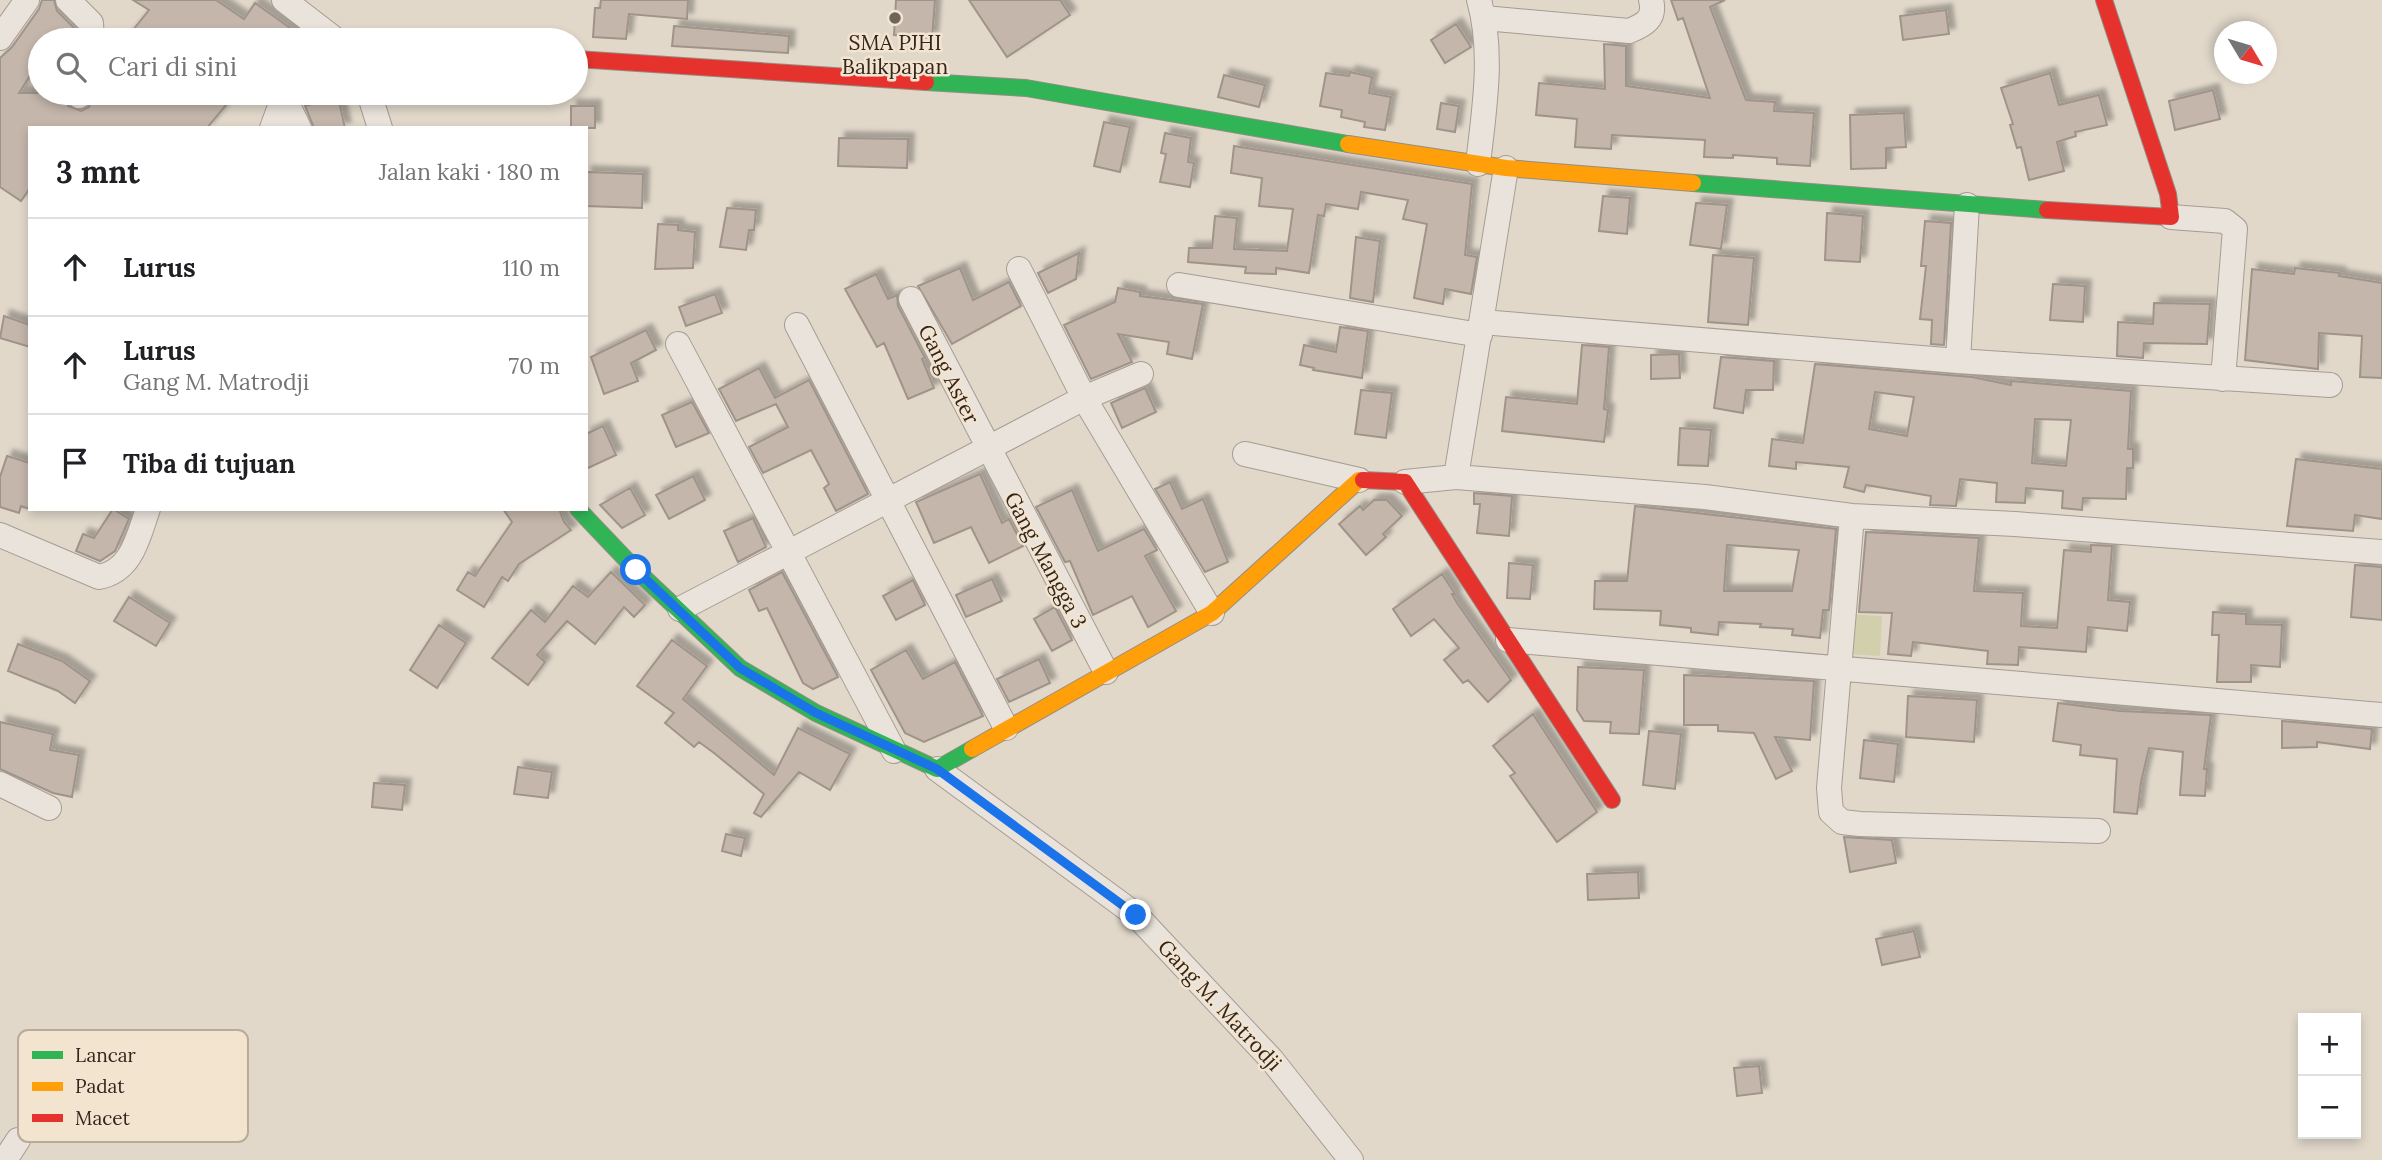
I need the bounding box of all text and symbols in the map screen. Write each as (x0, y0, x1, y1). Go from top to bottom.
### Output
marker: SMA PJHI Balikpapan (887, 10, 903, 26)
north arrow (2214, 21, 2277, 84)
search box (28, 28, 588, 105)
place label: SMA PJHI Balikpapan (842, 29, 948, 80)
icon: search (52, 48, 90, 86)
text: Cari di sini (108, 50, 237, 83)
text: 3 mnt (56, 153, 140, 191)
text: Jalan kaki · 180 m (379, 157, 560, 186)
icon: ahead (56, 248, 94, 286)
text: Lurus (123, 251, 196, 284)
text: 110 m (502, 253, 560, 282)
street label: Gang Aster (912, 320, 986, 428)
text: Lurus (123, 334, 196, 367)
icon: ahead (56, 346, 94, 384)
text: 70 m (509, 351, 560, 380)
text: Gang M. Matrodji (123, 367, 309, 396)
icon: arrive (56, 444, 94, 482)
text: Tiba di tujuan (123, 447, 295, 480)
street label: Gang Mangga 3 (999, 487, 1093, 633)
route start (620, 554, 651, 585)
route end (1120, 899, 1151, 930)
street label: Gang M. Matrodji (1152, 934, 1288, 1076)
map controls (2298, 1013, 2361, 1139)
button: + (2298, 1013, 2361, 1076)
legend (18, 1030, 248, 1142)
text: Lancar (75, 1043, 137, 1067)
text: Padat (75, 1074, 125, 1098)
button: − (2298, 1076, 2361, 1139)
text: Macet (75, 1106, 130, 1130)

